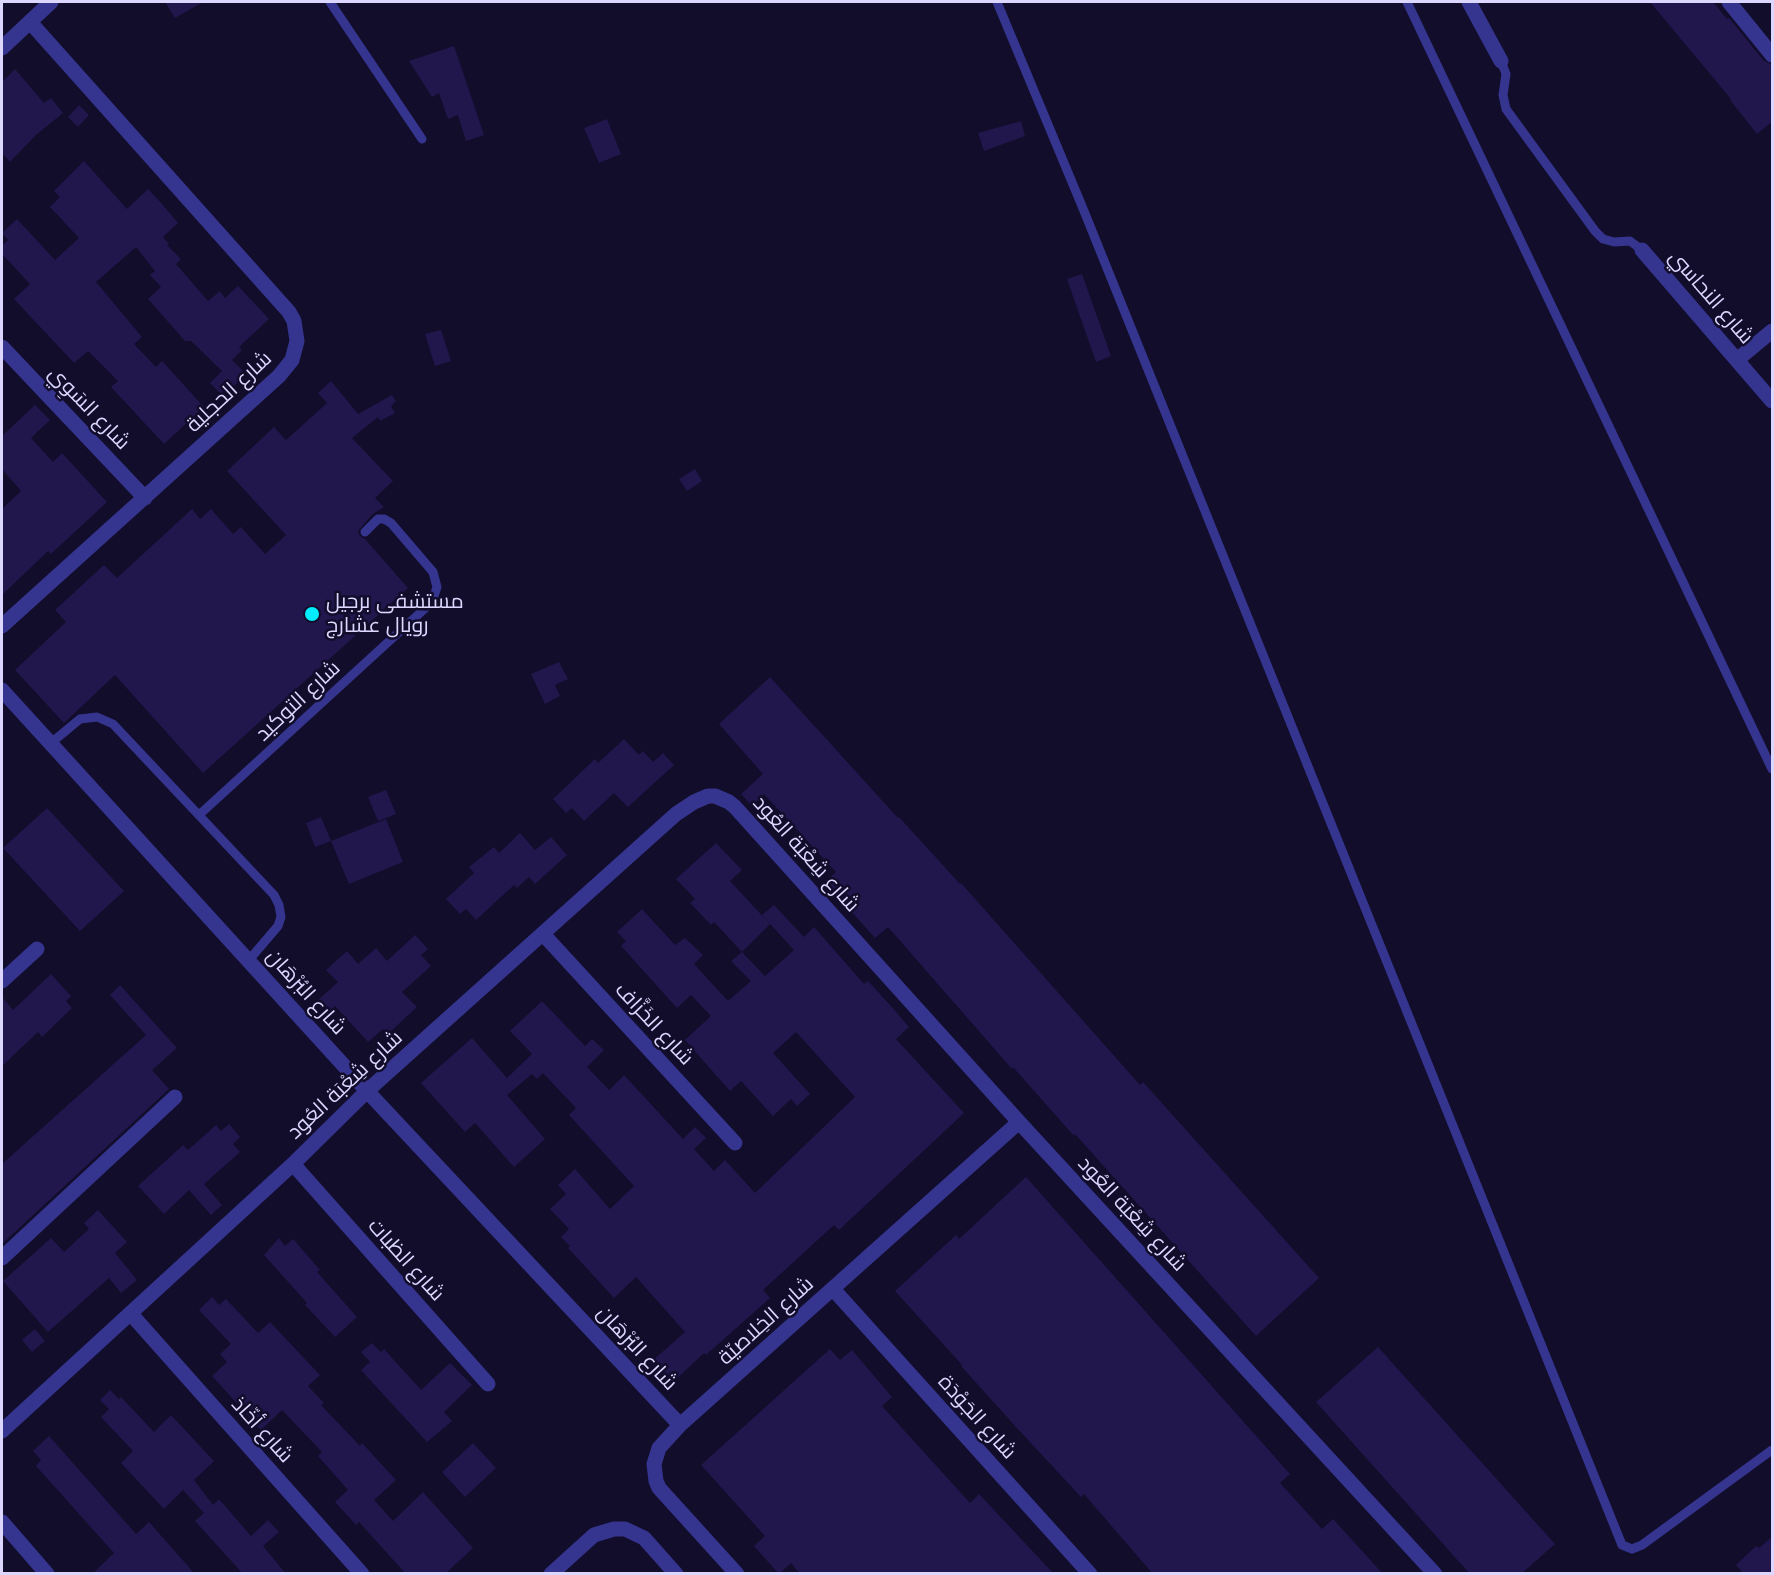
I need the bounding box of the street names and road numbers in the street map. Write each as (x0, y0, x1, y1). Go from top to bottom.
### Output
street label: شارع النحاسي (1663, 245, 1759, 349)
street label: شارع الحجلية (181, 346, 277, 438)
street label: شارع السَوِي (43, 361, 135, 455)
street label: شارع التوكيد (250, 655, 346, 747)
street label: شارع شِعْبَة العُود (747, 791, 865, 917)
street label: شارع البُرْهَان (261, 944, 351, 1040)
street label: شارع الخَزَّاف (609, 977, 699, 1071)
street label: شارع شِعْبَة العُود (282, 1025, 408, 1145)
street label: شارع شِعْبَة العُود (1072, 1151, 1192, 1277)
street label: شارع الظبات (362, 1214, 450, 1306)
street label: شارع الخِلاصيّة (713, 1272, 819, 1370)
street label: شارع البُرْهَان (591, 1300, 683, 1396)
street label: شارع الجَوْدَة (933, 1370, 1021, 1464)
street label: شارع أخّاذ (226, 1392, 298, 1468)

